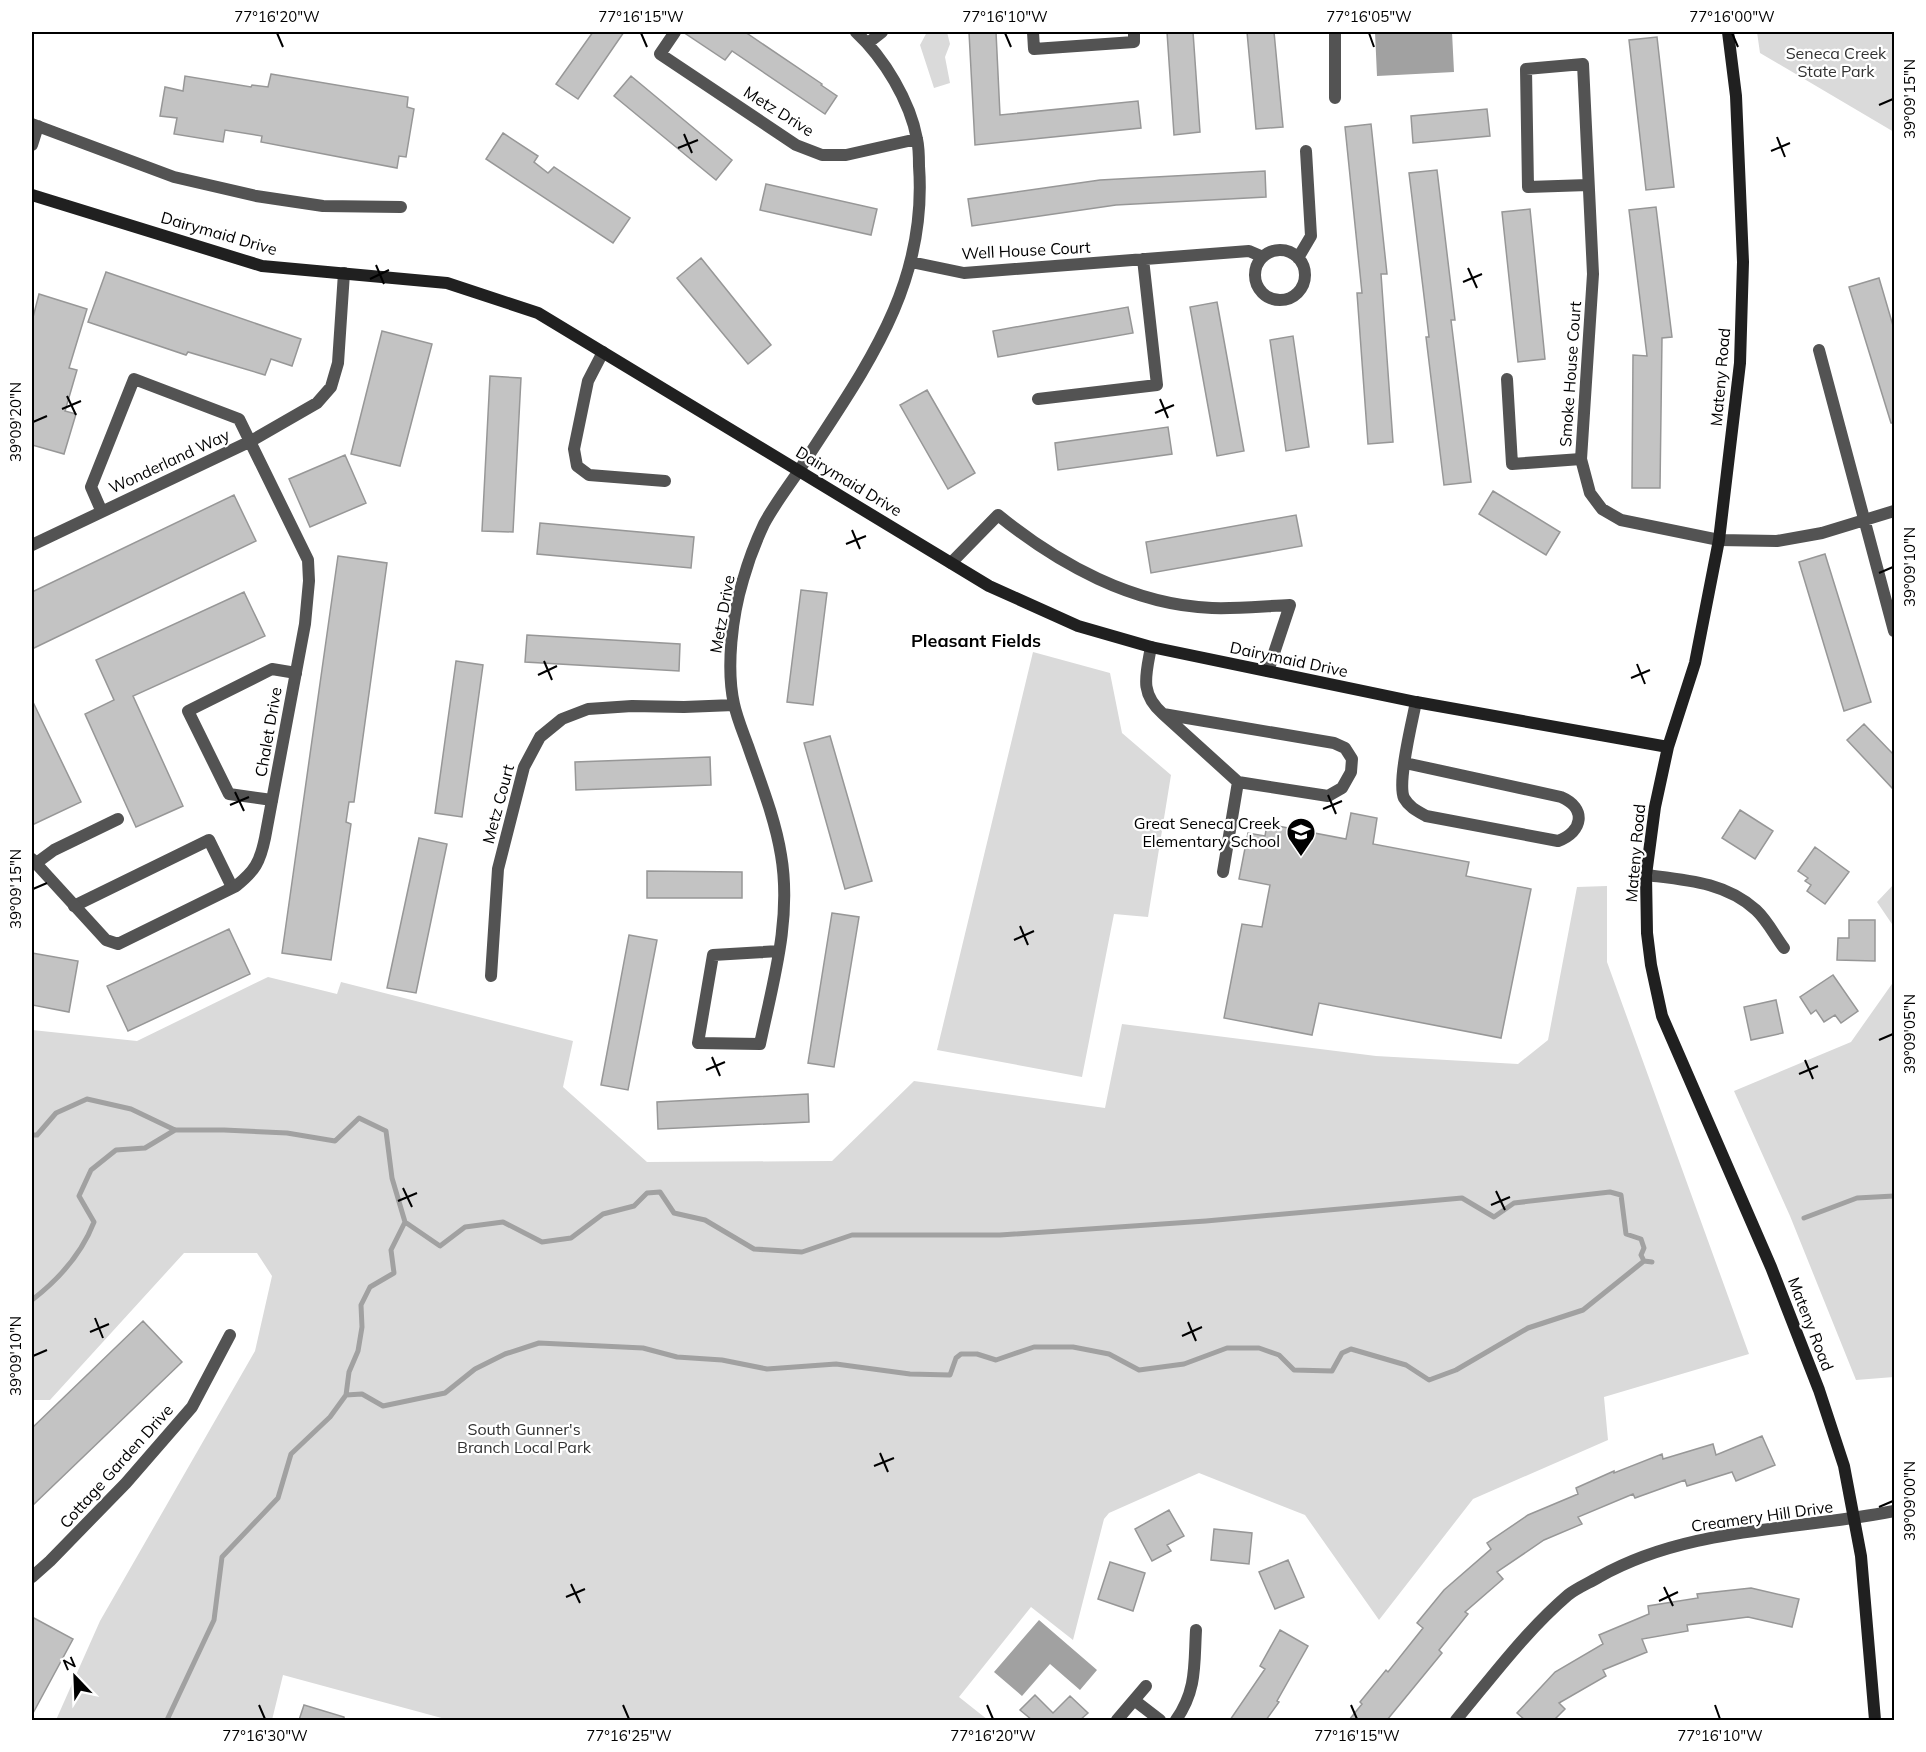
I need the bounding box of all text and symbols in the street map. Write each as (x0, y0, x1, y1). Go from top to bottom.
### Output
text: 77°16'20"W (234, 7, 320, 26)
text: 77°16'15"W (598, 7, 684, 26)
text: 77°16'10"W (962, 7, 1048, 26)
text: 77°16'05"W (1326, 7, 1412, 26)
text: 77°16'00"W (1689, 7, 1775, 26)
park label: Seneca Creek State Park (1786, 43, 1887, 81)
text: 39°09'15"N (1900, 59, 1919, 139)
street label: Metz Drive (740, 82, 818, 140)
street label: Dairymaid Drive (159, 207, 279, 259)
street label: Well House Court (961, 237, 1092, 263)
street label: Smoke House Court (1555, 300, 1585, 448)
street label: Mateny Road (1706, 327, 1734, 427)
text: 39°09'20"N (6, 382, 25, 462)
street label: Wonderland Way (105, 424, 233, 498)
street label: Dairymaid Drive (792, 442, 906, 520)
text: 39°09'10"N (1900, 527, 1919, 607)
street label: Metz Drive (705, 573, 739, 655)
district label: Pleasant Fields (911, 629, 1041, 652)
street label: Dairymaid Drive (1228, 637, 1350, 681)
street label: Chalet Drive (250, 686, 286, 778)
street label: Metz Court (478, 762, 518, 846)
street label: Mateny Road (1621, 803, 1649, 903)
place label: Great Seneca Creek Elementary School (1134, 813, 1281, 851)
school or university icon: Great Seneca Creek Elementary School (1285, 816, 1317, 858)
text: 39°09'15"N (6, 849, 25, 929)
text: 39°09'05"N (1900, 994, 1919, 1074)
street label: Mateny Road (1784, 1274, 1838, 1374)
text: 39°09'10"N (6, 1316, 25, 1396)
street label: Cottage Garden Drive (55, 1400, 177, 1532)
park label: South Gunner's Branch Local Park (457, 1419, 592, 1457)
text: 39°09'00"N (1900, 1461, 1919, 1541)
street label: Creamery Hill Drive (1690, 1496, 1834, 1536)
north arrow (45, 1647, 105, 1707)
text: N (60, 1652, 79, 1675)
text: 77°16'30"W (222, 1726, 308, 1745)
text: 77°16'25"W (586, 1726, 672, 1745)
text: 77°16'20"W (950, 1726, 1036, 1745)
text: 77°16'15"W (1314, 1726, 1400, 1745)
text: 77°16'10"W (1677, 1726, 1763, 1745)

